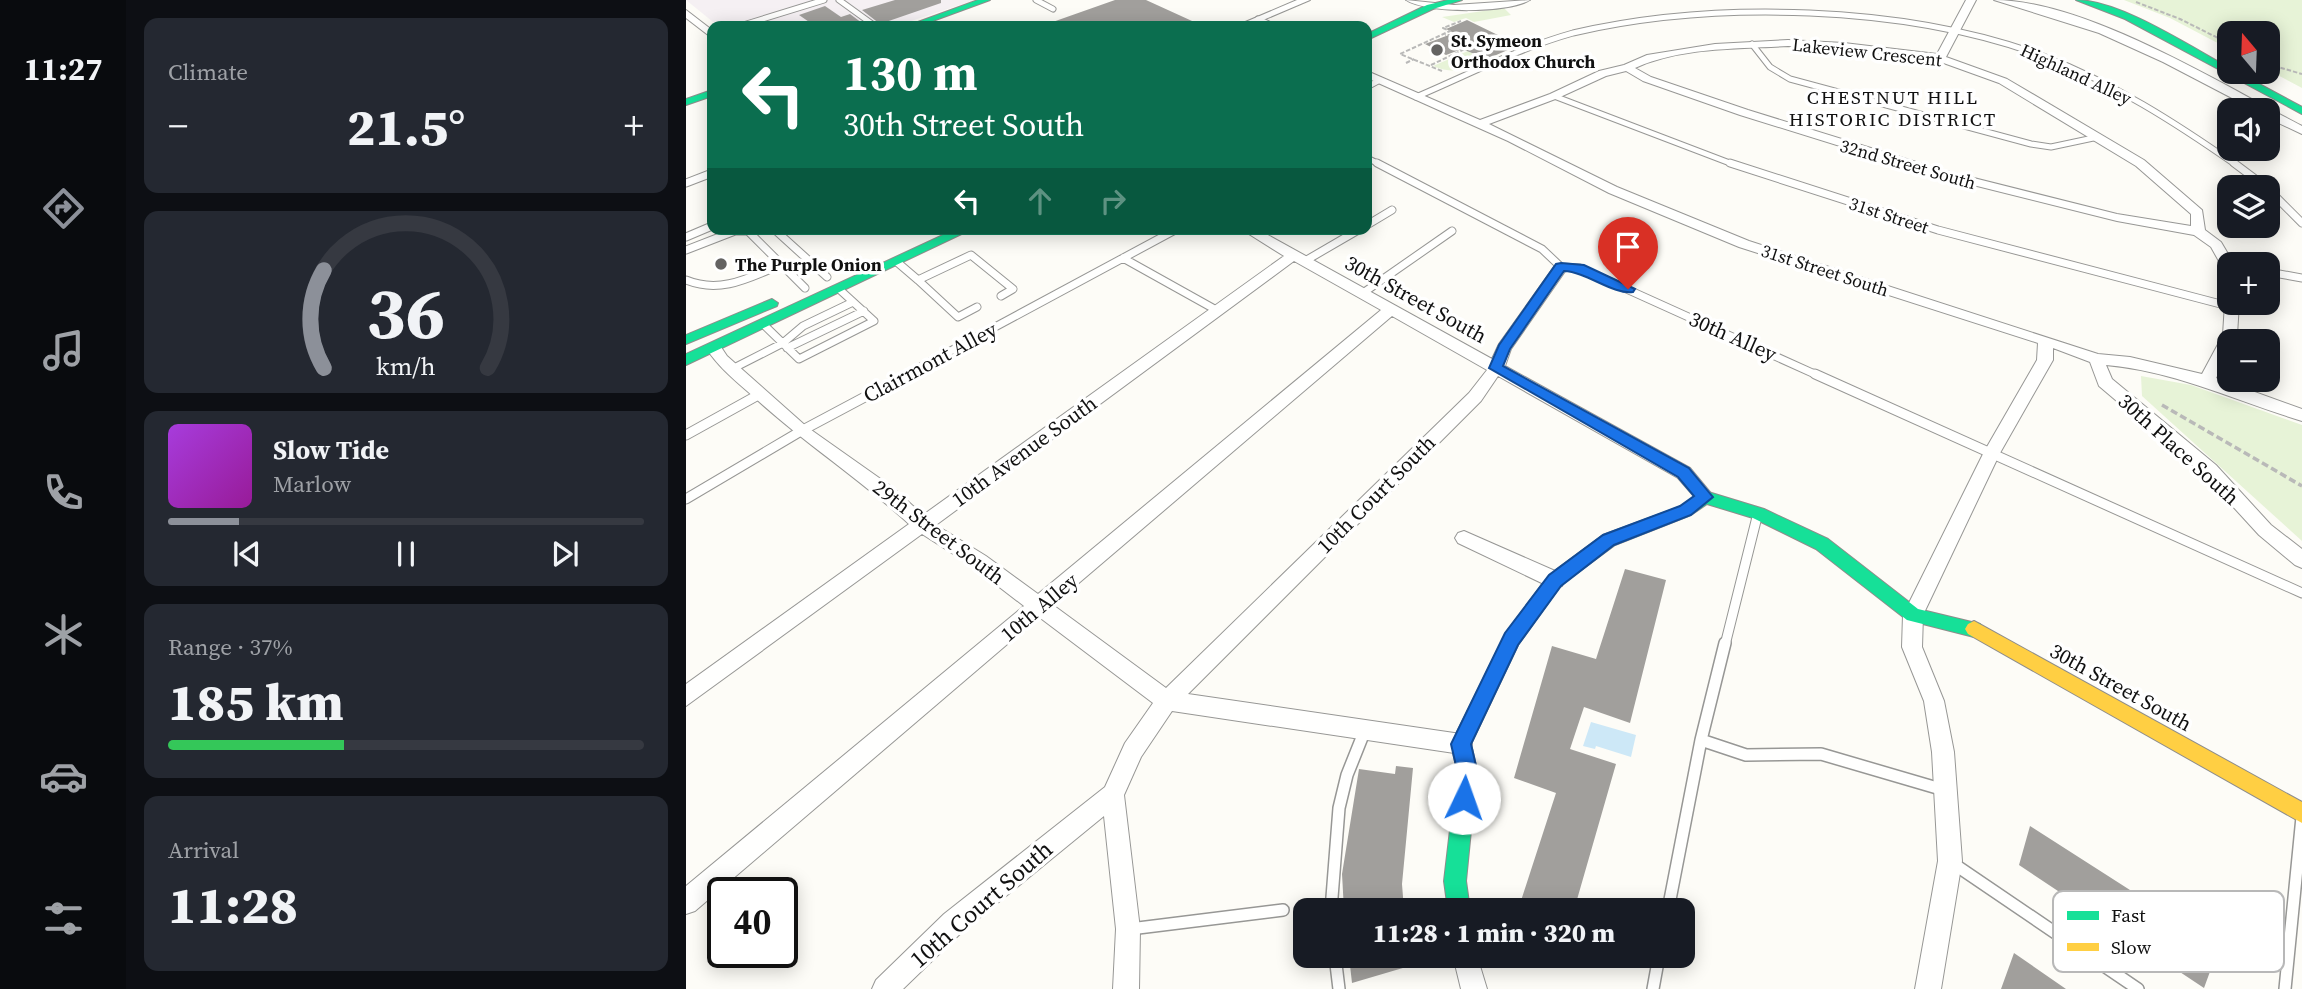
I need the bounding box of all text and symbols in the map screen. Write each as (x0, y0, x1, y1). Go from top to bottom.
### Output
north arrow (2217, 21, 2280, 84)
map controls (2217, 21, 2280, 392)
place label: St. Symeon Orthodox Church (1451, 28, 1595, 74)
street label: Lakeview Crescent (1791, 32, 1943, 72)
street label: Highland Alley (2016, 37, 2136, 111)
text: 130 m (843, 39, 978, 106)
marker: St. Symeon Orthodox Church (1429, 42, 1445, 58)
text: 11:27 (24, 47, 102, 91)
icon: left (728, 49, 819, 140)
text: Climate (168, 56, 248, 88)
district label: CHESTNUT HILL HISTORIC DISTRICT (1789, 84, 1997, 132)
text: 21.5° (347, 91, 465, 162)
button: sound (2217, 98, 2280, 161)
text: − (168, 100, 188, 152)
text: + (624, 100, 644, 152)
text: 30th Street South (843, 103, 1084, 147)
street label: 32nd Street South (1837, 133, 1979, 195)
button: layers (2217, 175, 2280, 238)
icon: left (948, 182, 986, 220)
icon: ahead (1021, 182, 1059, 220)
icon: right (1094, 182, 1132, 220)
icon: directions (39, 184, 88, 233)
street label: 31st Street (1846, 190, 1932, 240)
pin (1598, 217, 1658, 289)
icon: arrive (1609, 228, 1647, 266)
street label: 31st Street South (1758, 238, 1892, 302)
street label: 30th Street South (1340, 248, 1492, 350)
place label: The Purple Onion (735, 252, 882, 277)
button: + (2217, 252, 2280, 315)
marker: The Purple Onion (713, 256, 729, 272)
text: 36 (367, 263, 445, 362)
street label: 30th Alley (1685, 304, 1782, 368)
street label: Clairmont Alley (858, 314, 1002, 409)
icon: music (39, 326, 88, 375)
button: − (2217, 329, 2280, 392)
text: km/h (376, 349, 436, 383)
street label: 30th Place South (2112, 387, 2246, 511)
street label: 10th Avenue South (946, 388, 1102, 514)
street label: 10th Court South (1310, 428, 1442, 560)
text: Slow Tide (273, 432, 389, 468)
icon: phone (39, 468, 88, 517)
text: Marlow (273, 468, 351, 500)
street label: 29th Street South (867, 473, 1011, 591)
icon: previous (228, 535, 266, 573)
icon: pause (387, 535, 425, 573)
icon: next (546, 535, 584, 573)
street label: 10th Alley (994, 566, 1084, 648)
icon: climate (39, 610, 88, 659)
text: Range · 37% (168, 631, 293, 663)
street label: 30th Street South (2045, 636, 2197, 738)
text: 185 km (168, 666, 344, 737)
icon: car (39, 752, 88, 801)
position arrow (1427, 761, 1501, 835)
street label: 10th Court South (903, 833, 1059, 975)
text: Arrival (168, 834, 239, 866)
text: 11:28 (168, 869, 298, 940)
speed limit sign: 40 (707, 877, 798, 968)
legend (2053, 891, 2284, 972)
icon: filters (39, 894, 88, 943)
text: Fast (2111, 902, 2146, 928)
text: 11:28 · 1 min · 320 m (1373, 915, 1615, 951)
text: Slow (2111, 934, 2152, 960)

